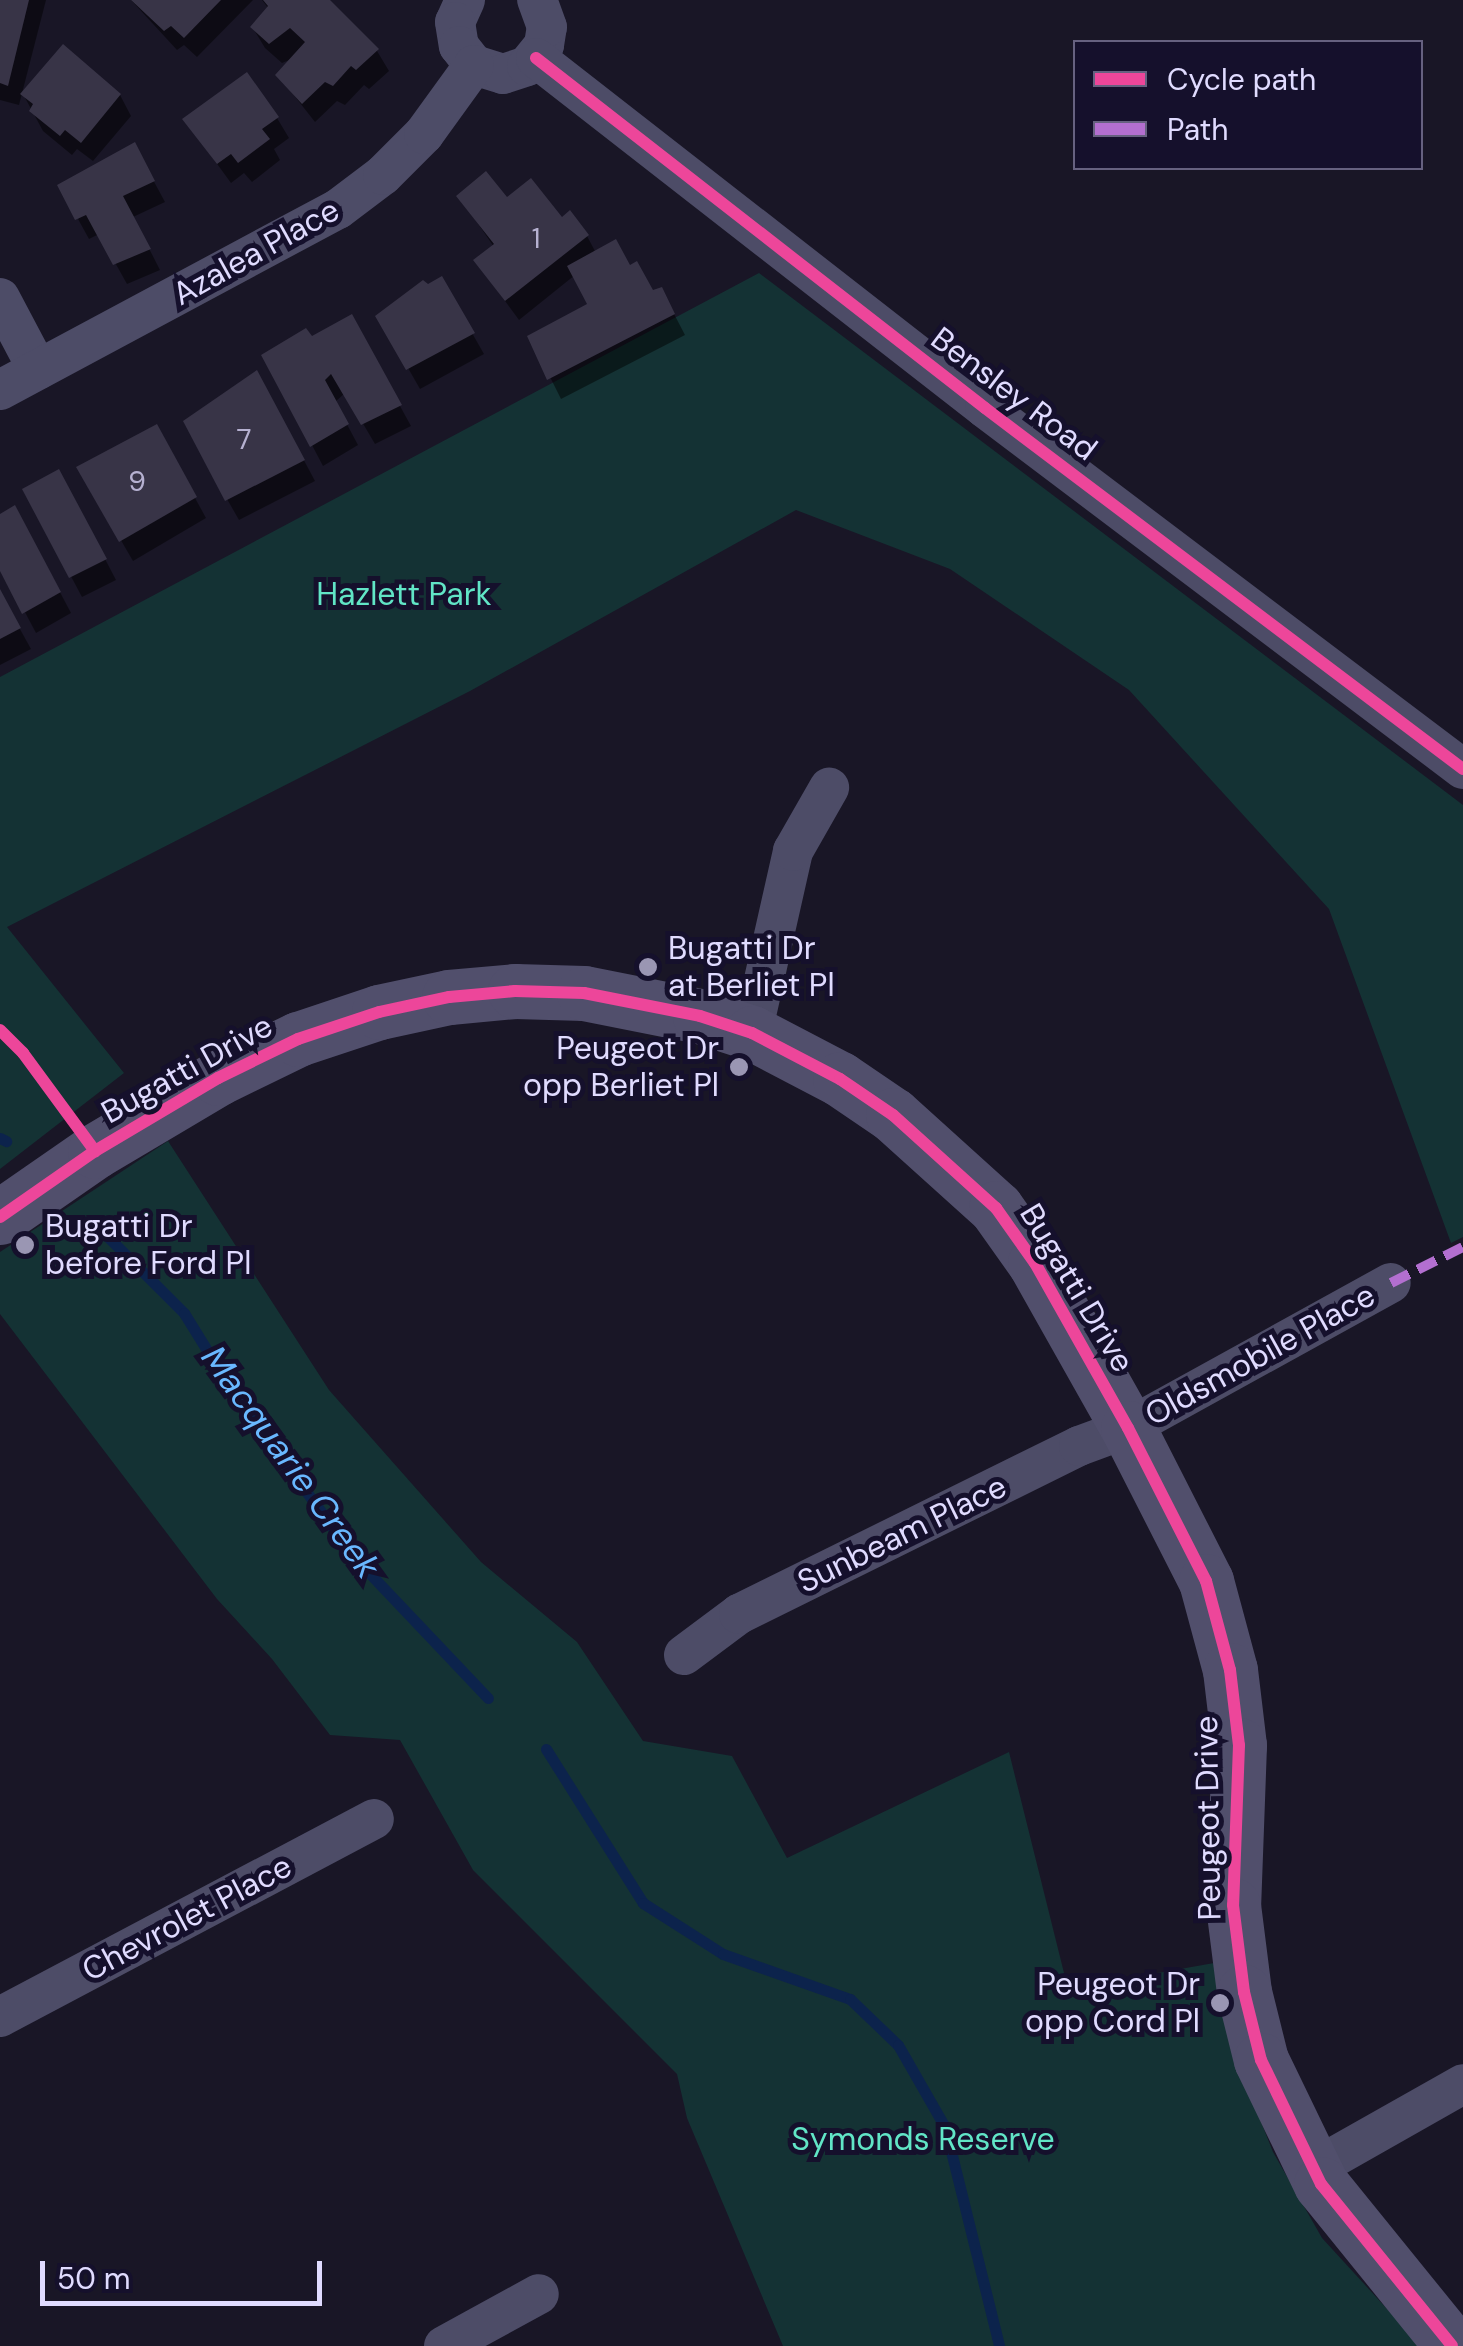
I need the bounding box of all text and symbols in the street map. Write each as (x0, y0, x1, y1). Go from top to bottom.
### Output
legend (1073, 40, 1423, 170)
text: Cycle path (1167, 60, 1316, 99)
text: Path (1167, 110, 1229, 149)
street label: Azalea Place (166, 191, 346, 313)
house number: 1 (532, 222, 540, 256)
street label: Bensley Road (924, 319, 1104, 469)
house number: 7 (237, 423, 251, 457)
house number: 9 (128, 465, 146, 499)
park label: Hazlett Park (316, 575, 492, 613)
place label: Bugatti Dr at Berliet Pl (668, 930, 835, 1005)
marker: Bugatti Dr at Berliet Pl (637, 956, 659, 978)
street label: Bugatti Drive (95, 1006, 279, 1132)
place label: Peugeot Dr opp Berliet Pl (523, 1030, 719, 1105)
marker: Peugeot Dr opp Berliet Pl (728, 1056, 750, 1078)
street label: Bugatti Drive (1012, 1197, 1142, 1379)
place label: Bugatti Dr before Ford Pl (45, 1208, 251, 1283)
marker: Bugatti Dr before Ford Pl (14, 1234, 36, 1256)
street label: Oldsmobile Place (1138, 1276, 1382, 1434)
water label: Macquarie Creek (193, 1338, 389, 1586)
street label: Sunbeam Place (791, 1467, 1013, 1601)
street label: Peugeot Drive (1187, 1715, 1229, 1921)
street label: Chevrolet Place (76, 1847, 298, 1989)
place label: Peugeot Dr opp Cord Pl (1025, 1966, 1200, 2041)
marker: Peugeot Dr opp Cord Pl (1209, 1992, 1231, 2014)
park label: Symonds Reserve (791, 2120, 1055, 2158)
scale bar (45, 2241, 328, 2303)
text: 50 m (57, 2259, 131, 2298)

